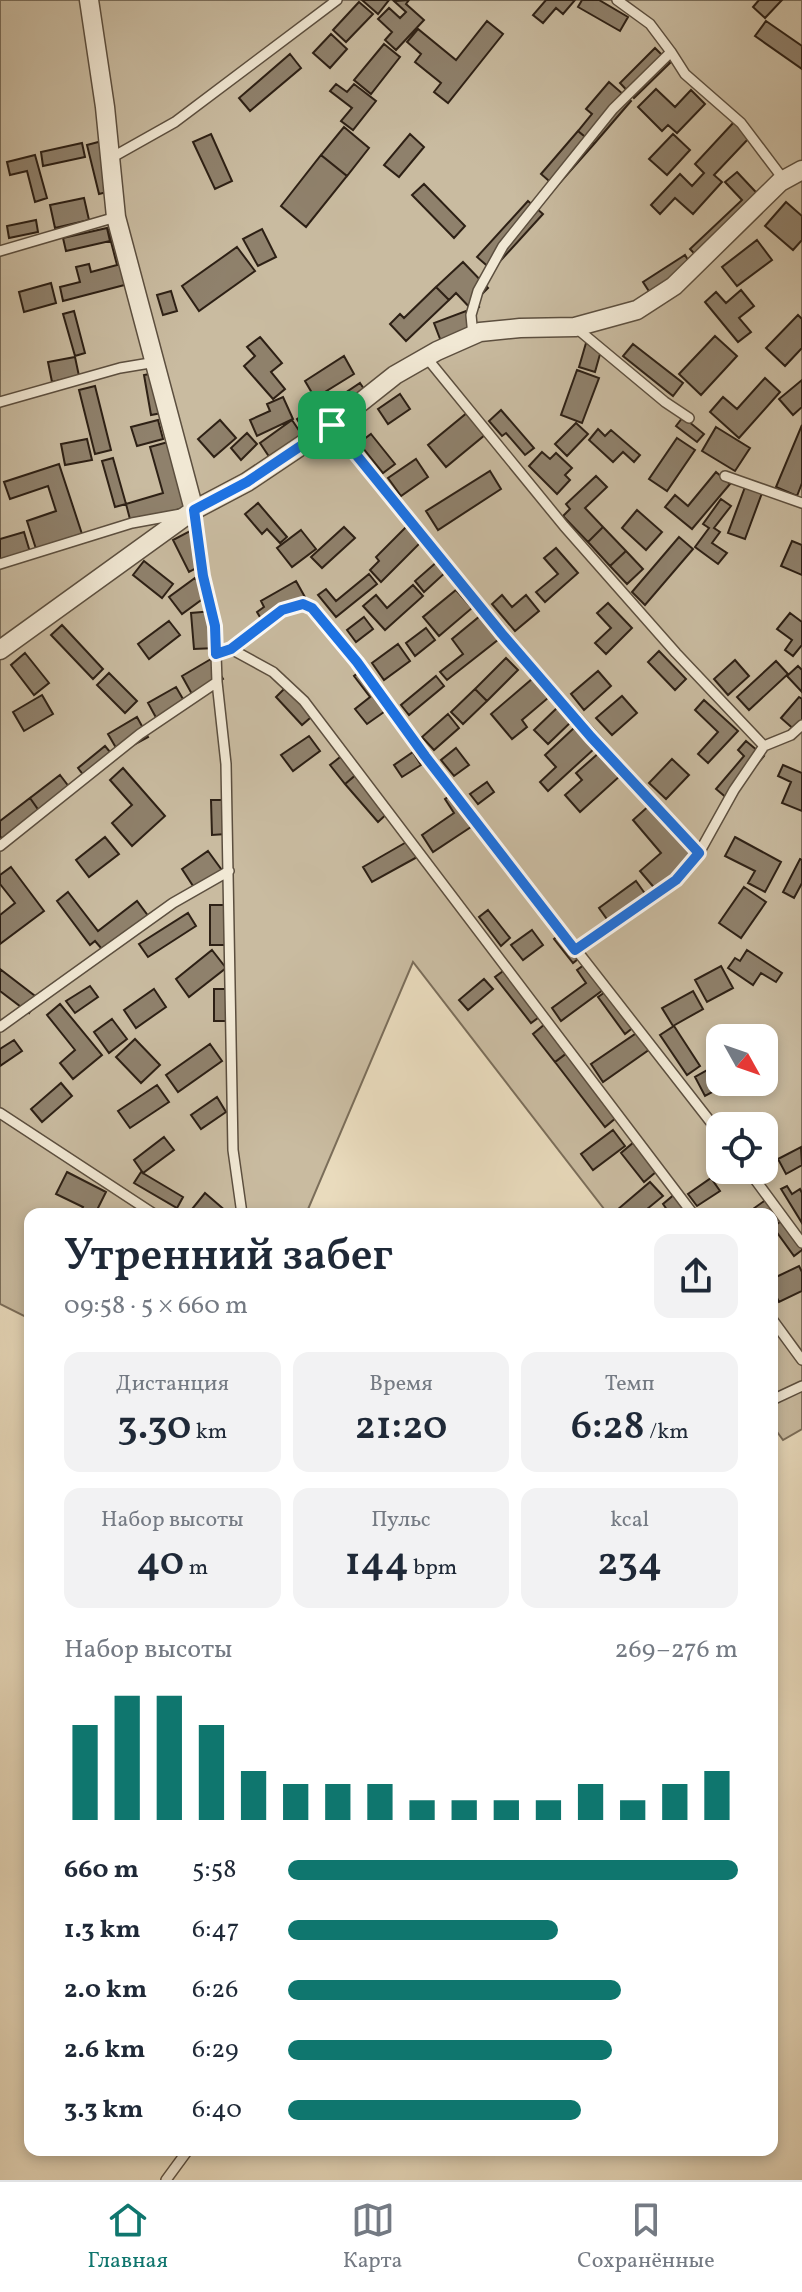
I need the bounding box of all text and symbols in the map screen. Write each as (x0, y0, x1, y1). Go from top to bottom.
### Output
pin (298, 391, 366, 459)
icon: arrive (310, 403, 354, 447)
north arrow (706, 1024, 778, 1096)
map controls (706, 1024, 778, 1184)
button: locate (706, 1112, 778, 1184)
text: Утренний забег (64, 1227, 393, 1288)
button: share (654, 1234, 738, 1318)
text: 09:58 · 5 × 660 m (64, 1288, 248, 1324)
text: Дистанция (116, 1369, 229, 1400)
text: Время (369, 1369, 433, 1400)
text: Темп (605, 1369, 654, 1400)
text: 3.30 (117, 1400, 191, 1456)
text: 21:20 (355, 1400, 447, 1456)
text: 6:28 (571, 1400, 645, 1456)
text: km (191, 1417, 227, 1448)
text: /km (645, 1417, 689, 1448)
text: Набор высоты (101, 1505, 244, 1536)
text: Пульс (371, 1505, 431, 1536)
text: kcal (610, 1505, 649, 1536)
text: 40 (137, 1536, 184, 1592)
text: 144 (345, 1536, 409, 1592)
text: 234 (597, 1536, 662, 1592)
text: m (184, 1553, 208, 1584)
text: bpm (409, 1553, 457, 1584)
text: Набор высоты (64, 1632, 232, 1668)
text: 269–276 m (615, 1632, 738, 1668)
text: 660 m (64, 1852, 139, 1888)
text: 5:58 (192, 1852, 236, 1888)
text: 1.3 km (64, 1912, 141, 1948)
text: 6:47 (192, 1912, 239, 1948)
text: 2.0 km (64, 1972, 147, 2008)
text: 6:26 (192, 1972, 238, 2008)
text: 2.6 km (64, 2032, 145, 2068)
text: 6:29 (192, 2032, 239, 2068)
text: 3.3 km (64, 2092, 144, 2128)
text: 6:40 (192, 2092, 242, 2128)
tab: Главная (87, 2198, 168, 2277)
tab: Карта (343, 2198, 402, 2277)
tab: Сохранённые (577, 2198, 715, 2277)

